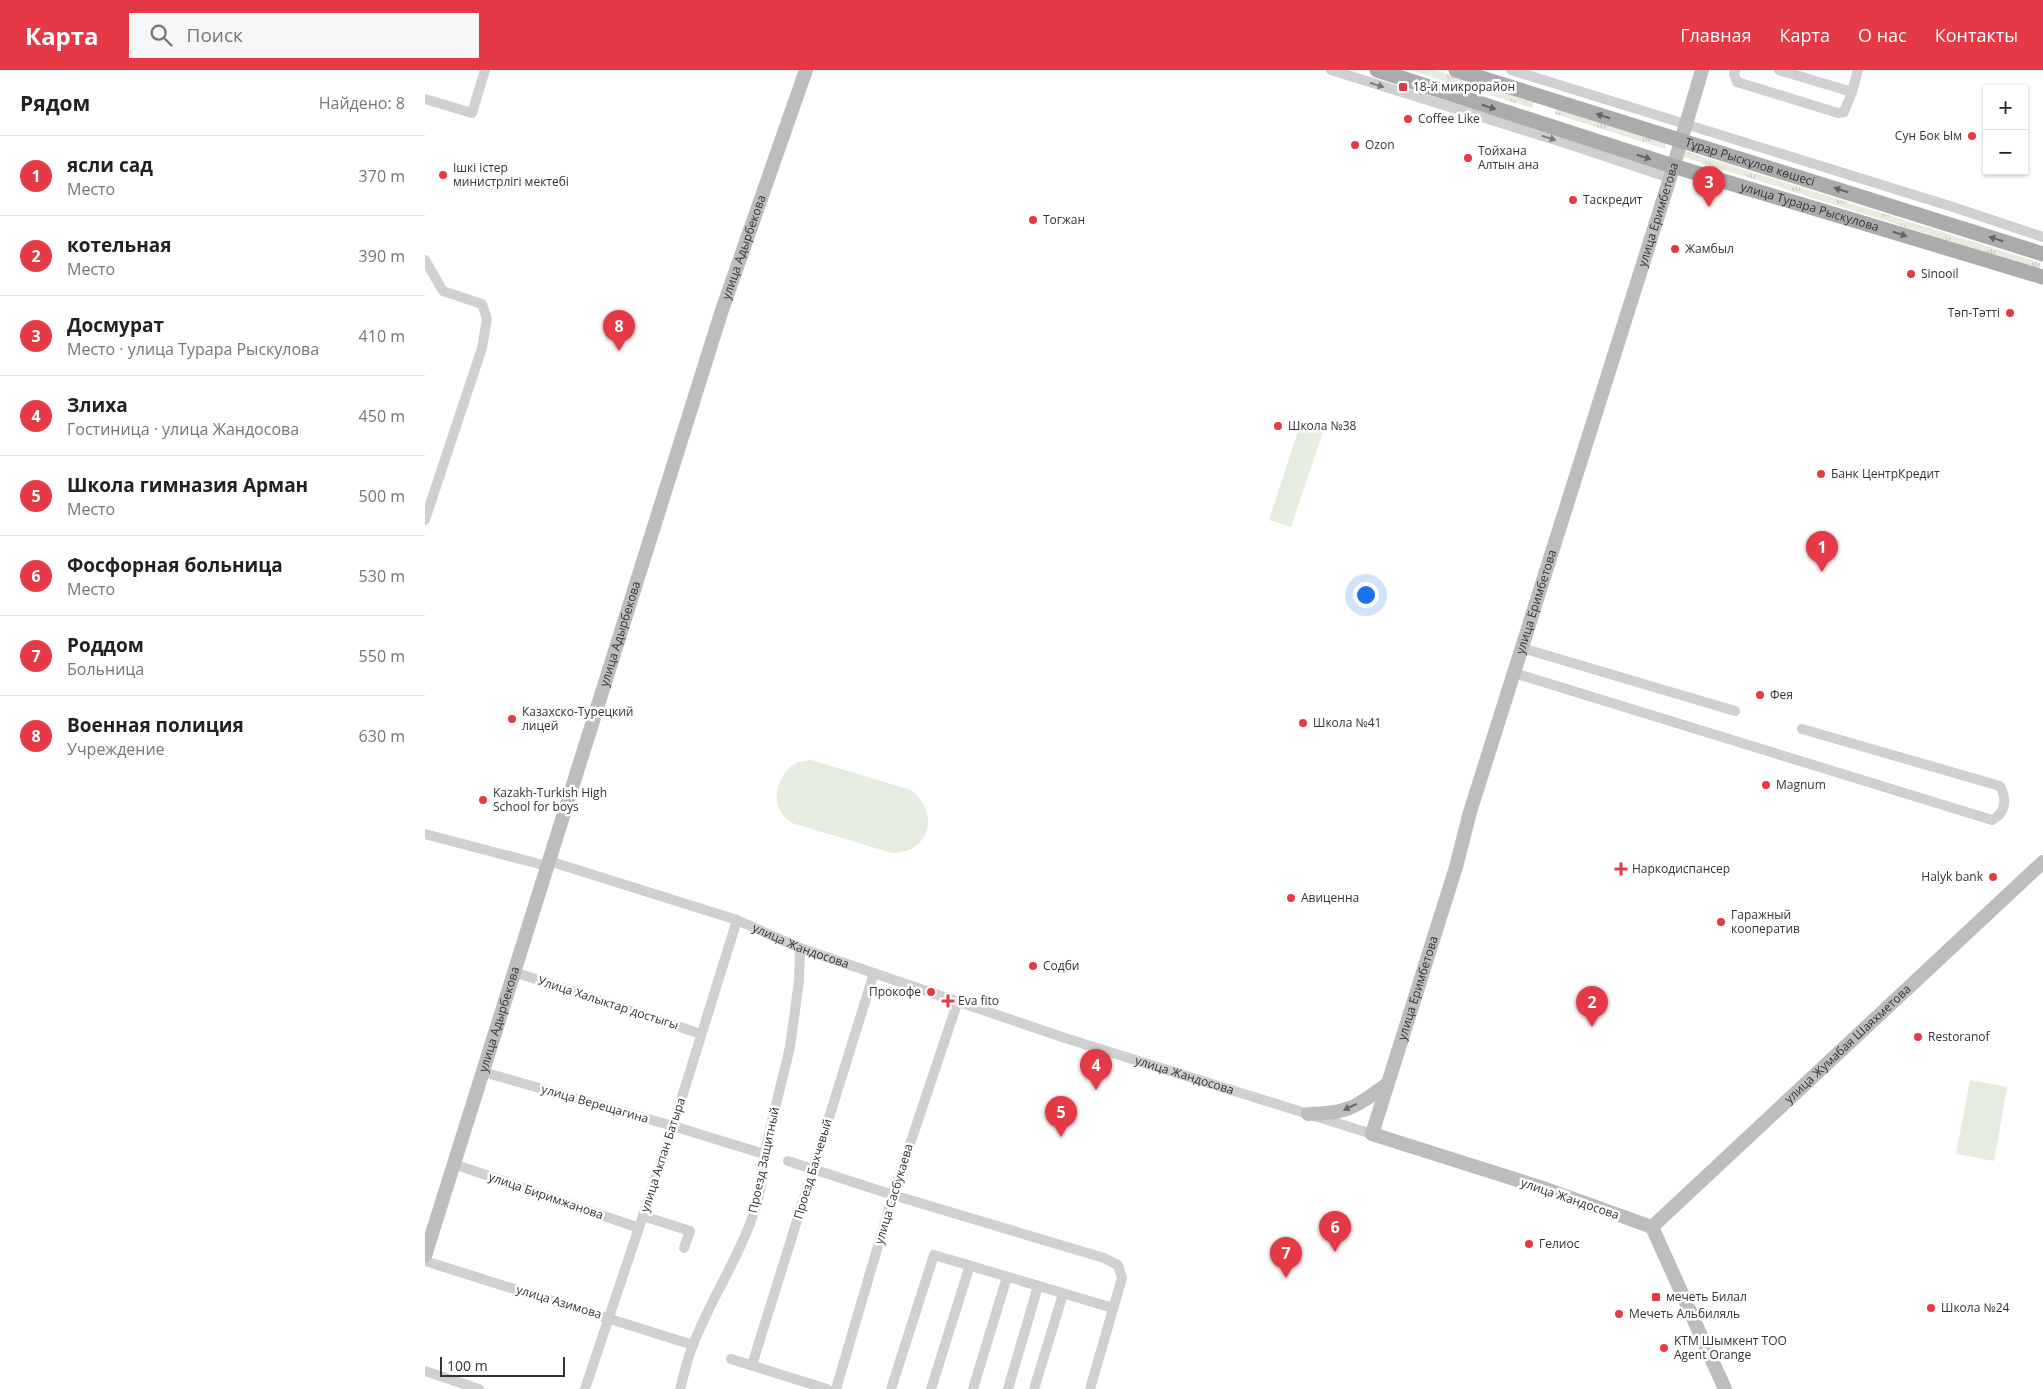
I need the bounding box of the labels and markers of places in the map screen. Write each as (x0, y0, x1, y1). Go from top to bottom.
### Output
place label: 18-й микрорайон (1413, 78, 1515, 95)
marker: 18-й микрорайон (1397, 81, 1409, 93)
place label: Coffee Like (1418, 110, 1480, 127)
marker: Coffee Like (1402, 113, 1414, 125)
place label: Сун Бок Ым (1895, 127, 1962, 144)
marker: Сун Бок Ым (1966, 130, 1978, 142)
place label: Ozon (1365, 136, 1395, 153)
marker: Ozon (1349, 139, 1361, 151)
place label: Тойхана Алтын ана (1478, 142, 1539, 173)
marker: Тойхана Алтын ана (1462, 152, 1474, 164)
place label: Ішкі істер министрлігі мектебі (453, 159, 569, 190)
pin: 3 (1693, 166, 1725, 207)
marker: Ішкі істер министрлігі мектебі (437, 169, 449, 181)
place label: Таскредит (1583, 191, 1643, 208)
marker: Таскредит (1567, 194, 1579, 206)
place label: Тогжан (1043, 211, 1085, 228)
marker: Тогжан (1027, 214, 1039, 226)
place label: Жамбыл (1685, 240, 1734, 257)
marker: Жамбыл (1669, 243, 1681, 255)
place label: Sinooil (1921, 265, 1958, 282)
marker: Sinooil (1905, 268, 1917, 280)
place label: Тәп-Тәтті (1948, 304, 2000, 321)
marker: Тәп-Тәтті (2004, 307, 2016, 319)
pin: 8 (603, 310, 635, 351)
place label: Школа №38 (1288, 417, 1357, 434)
marker: Школа №38 (1272, 420, 1284, 432)
place label: Банк ЦентрКредит (1831, 465, 1940, 482)
marker: Банк ЦентрКредит (1815, 468, 1827, 480)
pin: 1 (1806, 531, 1838, 572)
place label: Фея (1770, 686, 1793, 703)
marker: Фея (1754, 689, 1766, 701)
place label: Казахско-Турецкий лицей (522, 703, 633, 734)
marker: Казахско-Турецкий лицей (506, 713, 518, 725)
place label: Школа №41 (1313, 714, 1381, 731)
marker: Школа №41 (1297, 717, 1309, 729)
place label: Magnum (1776, 776, 1826, 793)
marker: Magnum (1760, 779, 1772, 791)
place label: Kazakh-Turkish High School for boys (493, 784, 607, 815)
marker: Kazakh-Turkish High School for boys (477, 794, 489, 806)
place label: Наркодиспансер (1632, 860, 1730, 877)
marker: Наркодиспансер (1614, 862, 1628, 876)
place label: Halyk bank (1921, 868, 1984, 885)
marker: Halyk bank (1987, 871, 1999, 883)
place label: Авиценна (1301, 889, 1359, 906)
marker: Авиценна (1285, 892, 1297, 904)
place label: Гаражный кооператив (1731, 906, 1800, 937)
marker: Гаражный кооператив (1715, 916, 1727, 928)
place label: Содби (1043, 957, 1079, 974)
marker: Содби (1027, 960, 1039, 972)
place label: Прокофе (869, 983, 921, 1000)
marker: Прокофе (925, 986, 937, 998)
pin: 2 (1576, 986, 1608, 1027)
place label: Eva fito (958, 992, 999, 1009)
marker: Eva fito (942, 995, 954, 1007)
place label: Restoranof (1928, 1028, 1991, 1045)
marker: Restoranof (1912, 1031, 1924, 1043)
pin: 4 (1080, 1049, 1112, 1090)
pin: 5 (1045, 1096, 1077, 1137)
pin: 6 (1319, 1211, 1351, 1252)
place label: Гелиос (1539, 1235, 1580, 1252)
pin: 7 (1270, 1237, 1302, 1278)
marker: Гелиос (1523, 1238, 1535, 1250)
place label: мечеть Билал (1666, 1288, 1747, 1305)
marker: мечеть Билал (1650, 1291, 1662, 1303)
place label: Школа №24 (1941, 1299, 2010, 1316)
marker: Школа №24 (1925, 1302, 1937, 1314)
place label: Мечеть Альбиляль (1629, 1305, 1740, 1322)
marker: Мечеть Альбиляль (1613, 1308, 1625, 1320)
place label: KTM Шымкент ТОО Agent Orange (1674, 1332, 1787, 1363)
marker: KTM Шымкент ТОО Agent Orange (1658, 1342, 1670, 1354)

